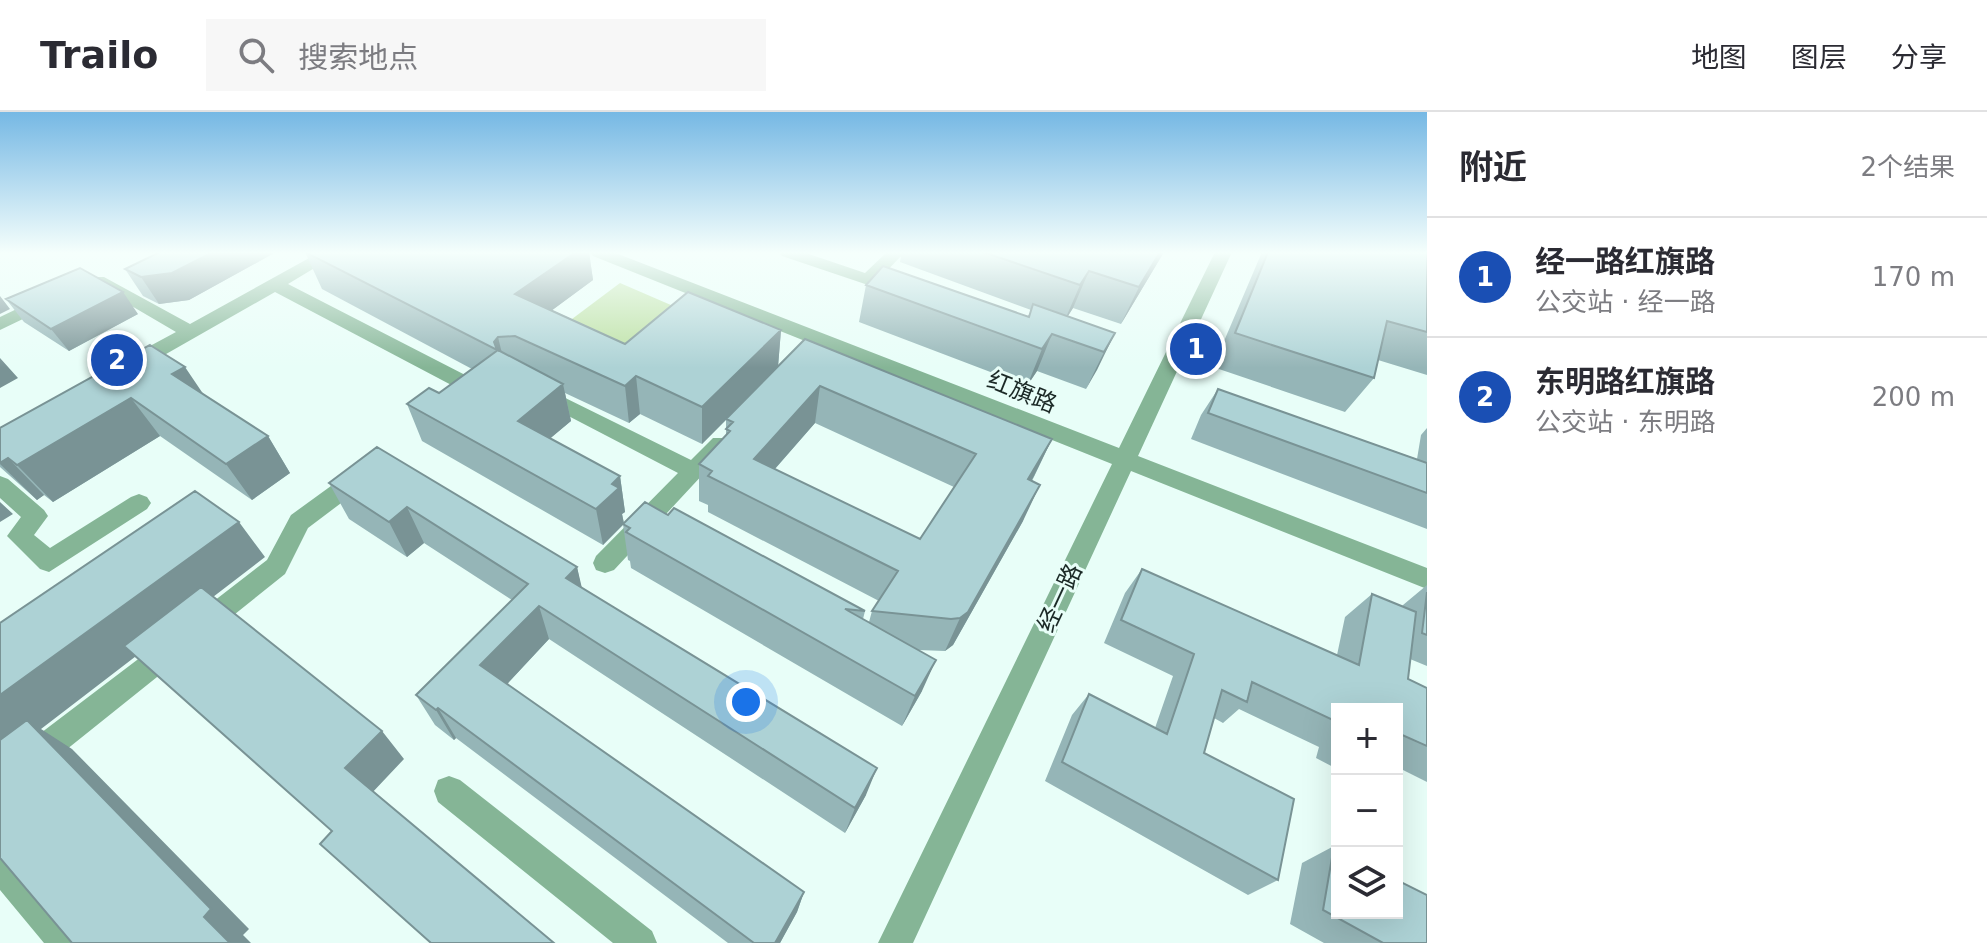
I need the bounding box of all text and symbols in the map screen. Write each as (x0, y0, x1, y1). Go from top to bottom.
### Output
search box (206, 19, 766, 91)
text: Trailo (40, 33, 158, 77)
icon: search (234, 33, 278, 77)
text: 搜索地点 (298, 40, 418, 75)
text: 地图 (1691, 41, 1747, 74)
text: 图层 (1791, 41, 1847, 74)
text: 分享 (1891, 41, 1947, 74)
text: 附近 (1459, 147, 1527, 187)
text: 2个结果 (1860, 152, 1955, 182)
text: 经一路红旗路 (1535, 244, 1715, 279)
text: 1 (1476, 262, 1494, 292)
text: 170 m (1872, 262, 1955, 292)
text: 公交站 · 经一路 (1535, 287, 1716, 317)
pin: 1 (1170, 319, 1222, 379)
pin: 2 (91, 330, 143, 390)
text: 东明路红旗路 (1535, 364, 1715, 399)
street label: 红旗路 (983, 366, 1061, 418)
text: 2 (1476, 382, 1494, 412)
text: 200 m (1872, 382, 1955, 412)
text: 公交站 · 东明路 (1535, 407, 1716, 437)
street label: 经一路 (1032, 559, 1088, 637)
your location (726, 682, 766, 722)
map controls (1331, 703, 1403, 919)
button: + (1331, 703, 1403, 775)
button: − (1331, 775, 1403, 847)
button: layers (1331, 847, 1403, 919)

